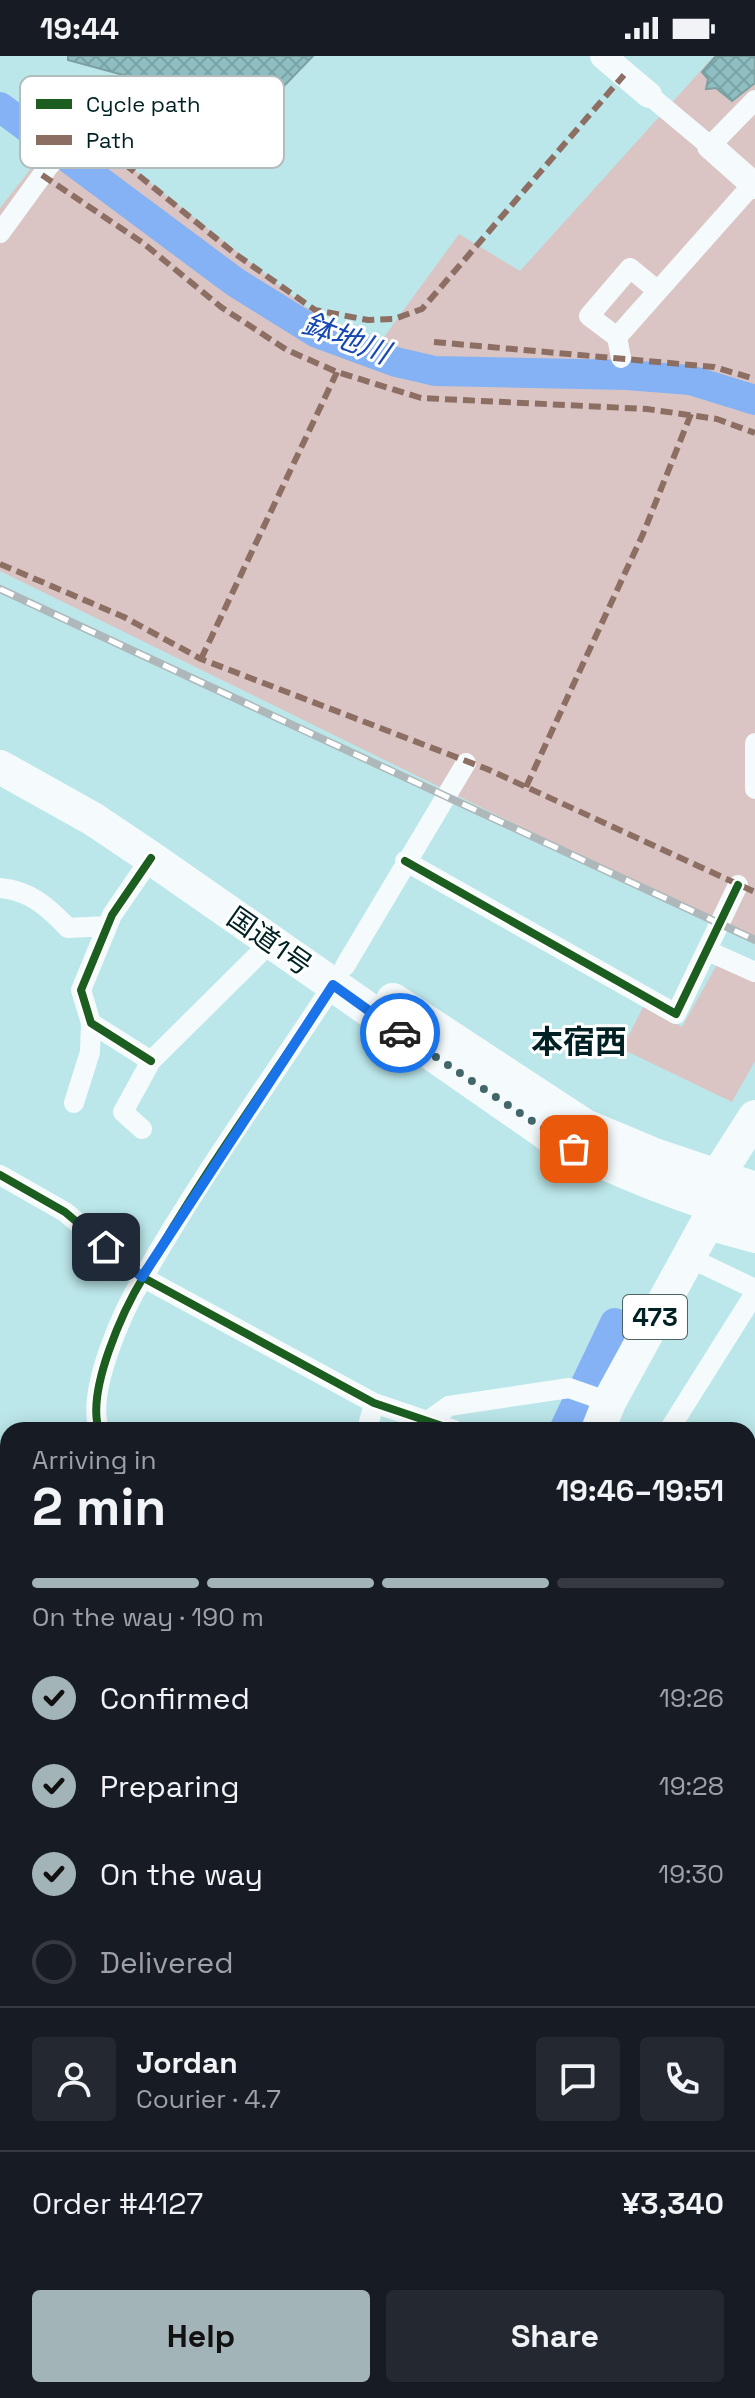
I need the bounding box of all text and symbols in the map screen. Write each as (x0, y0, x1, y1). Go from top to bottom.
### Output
text: 19:44 (40, 9, 119, 48)
legend (20, 76, 284, 168)
text: Cycle path (86, 90, 201, 118)
text: Path (86, 126, 135, 154)
water label: 鉢地川 (297, 304, 398, 373)
street label: 国道1号 (220, 899, 320, 983)
courier (360, 993, 440, 1073)
icon: car (378, 1011, 422, 1055)
district label: 本宿西 (531, 1022, 627, 1062)
pin (540, 1115, 608, 1183)
icon: bag (552, 1127, 596, 1171)
pin (72, 1213, 140, 1281)
icon: home (84, 1225, 128, 1269)
road number: 473 (623, 1295, 687, 1339)
text: Arriving in (32, 1443, 156, 1477)
text: 19:46–19:51 (556, 1471, 724, 1510)
text: 2 min (32, 1474, 166, 1540)
text: On the way · 190 m (32, 1600, 264, 1634)
icon: check (32, 1676, 76, 1720)
text: Confirmed (100, 1679, 250, 1718)
text: 19:26 (659, 1681, 724, 1715)
icon: check (32, 1764, 76, 1808)
text: Preparing (100, 1767, 239, 1806)
text: 19:28 (659, 1769, 724, 1803)
icon: check (32, 1852, 76, 1896)
text: On the way (100, 1855, 263, 1894)
text: 19:30 (658, 1857, 724, 1891)
text: Delivered (100, 1943, 234, 1982)
button: person (32, 2037, 116, 2121)
button: chat (536, 2037, 620, 2121)
button: phone (640, 2037, 724, 2121)
text: Jordan (136, 2043, 238, 2082)
text: Courier · 4.7 (136, 2082, 281, 2116)
text: Order #4127 (32, 2184, 203, 2223)
text: ¥3,340 (622, 2184, 724, 2223)
button: Help (32, 2290, 370, 2382)
button: Share (386, 2290, 724, 2382)

